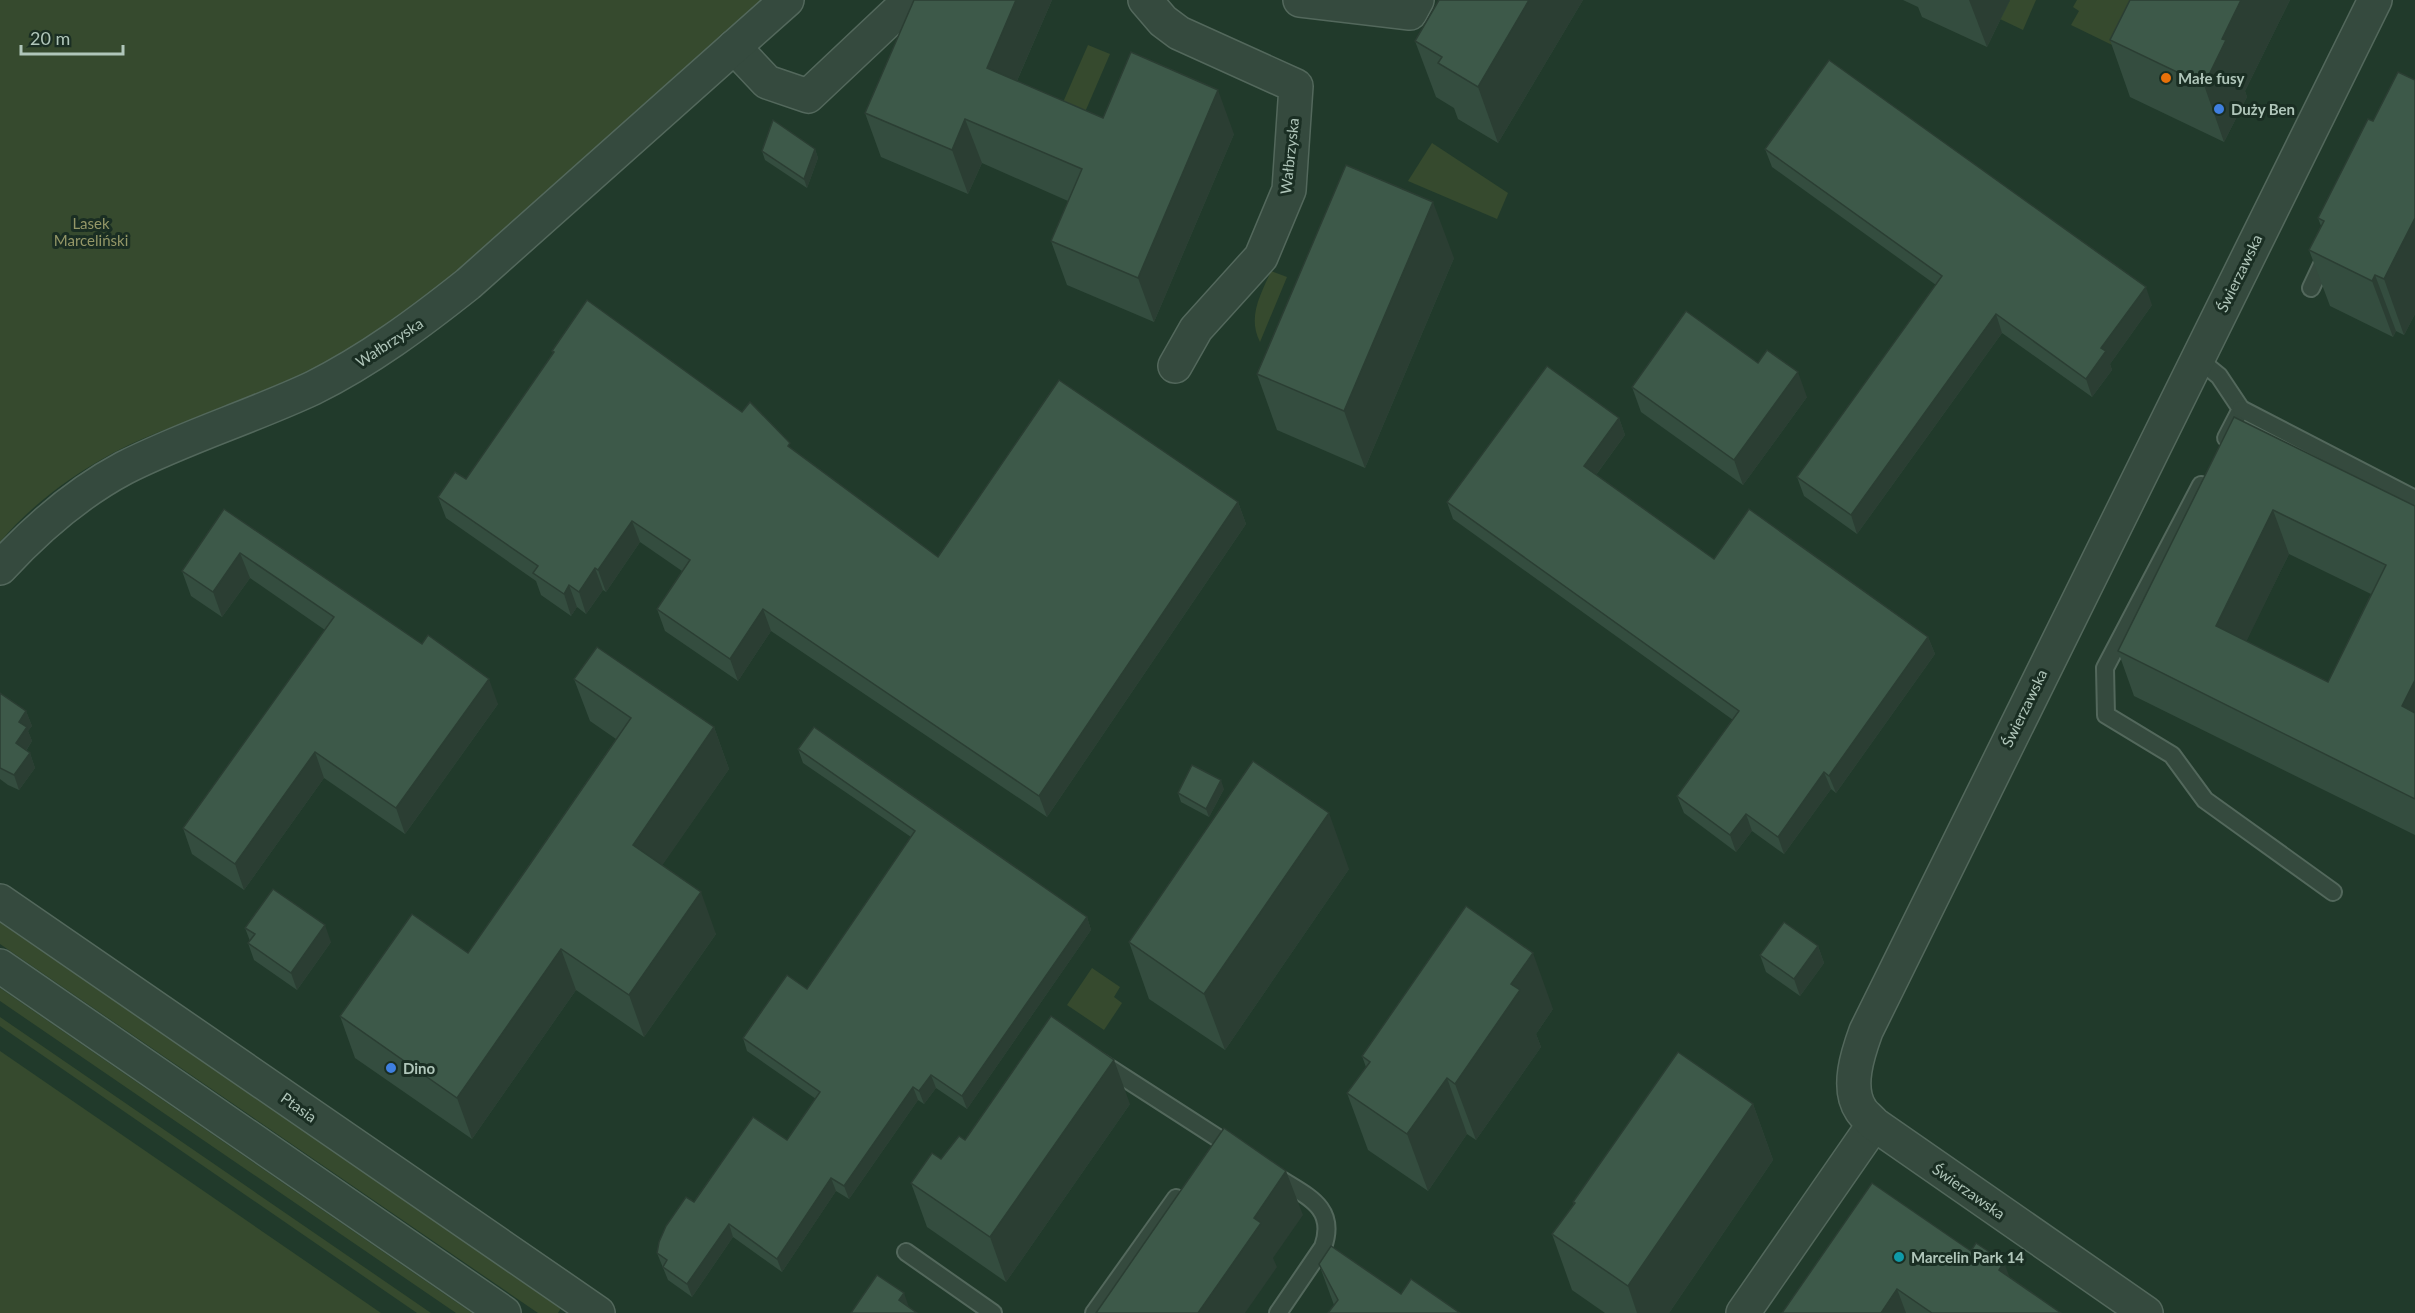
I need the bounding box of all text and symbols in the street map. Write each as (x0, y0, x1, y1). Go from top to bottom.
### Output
scale bar (21, 18, 123, 56)
text: 20 m (30, 27, 70, 49)
place label: Małe fusy (2178, 69, 2244, 87)
marker: Małe fusy (2159, 71, 2173, 85)
place label: Duży Ben (2231, 100, 2295, 118)
marker: Duży Ben (2212, 102, 2226, 116)
street label: Wałbrzyska (1276, 117, 1302, 195)
park label: Lasek Marceliński (54, 214, 128, 249)
street label: Świerzawska (2212, 231, 2266, 315)
street label: Wałbrzyska (352, 314, 426, 370)
street label: Świerzawska (1997, 666, 2051, 750)
place label: Dino (403, 1059, 436, 1077)
marker: Dino (384, 1061, 398, 1075)
street label: Ptasia (278, 1088, 320, 1126)
street label: Świerzawska (1929, 1159, 2009, 1223)
place label: Marcelin Park 14 (1911, 1248, 2024, 1266)
marker: Marcelin Park 14 (1892, 1250, 1906, 1264)

